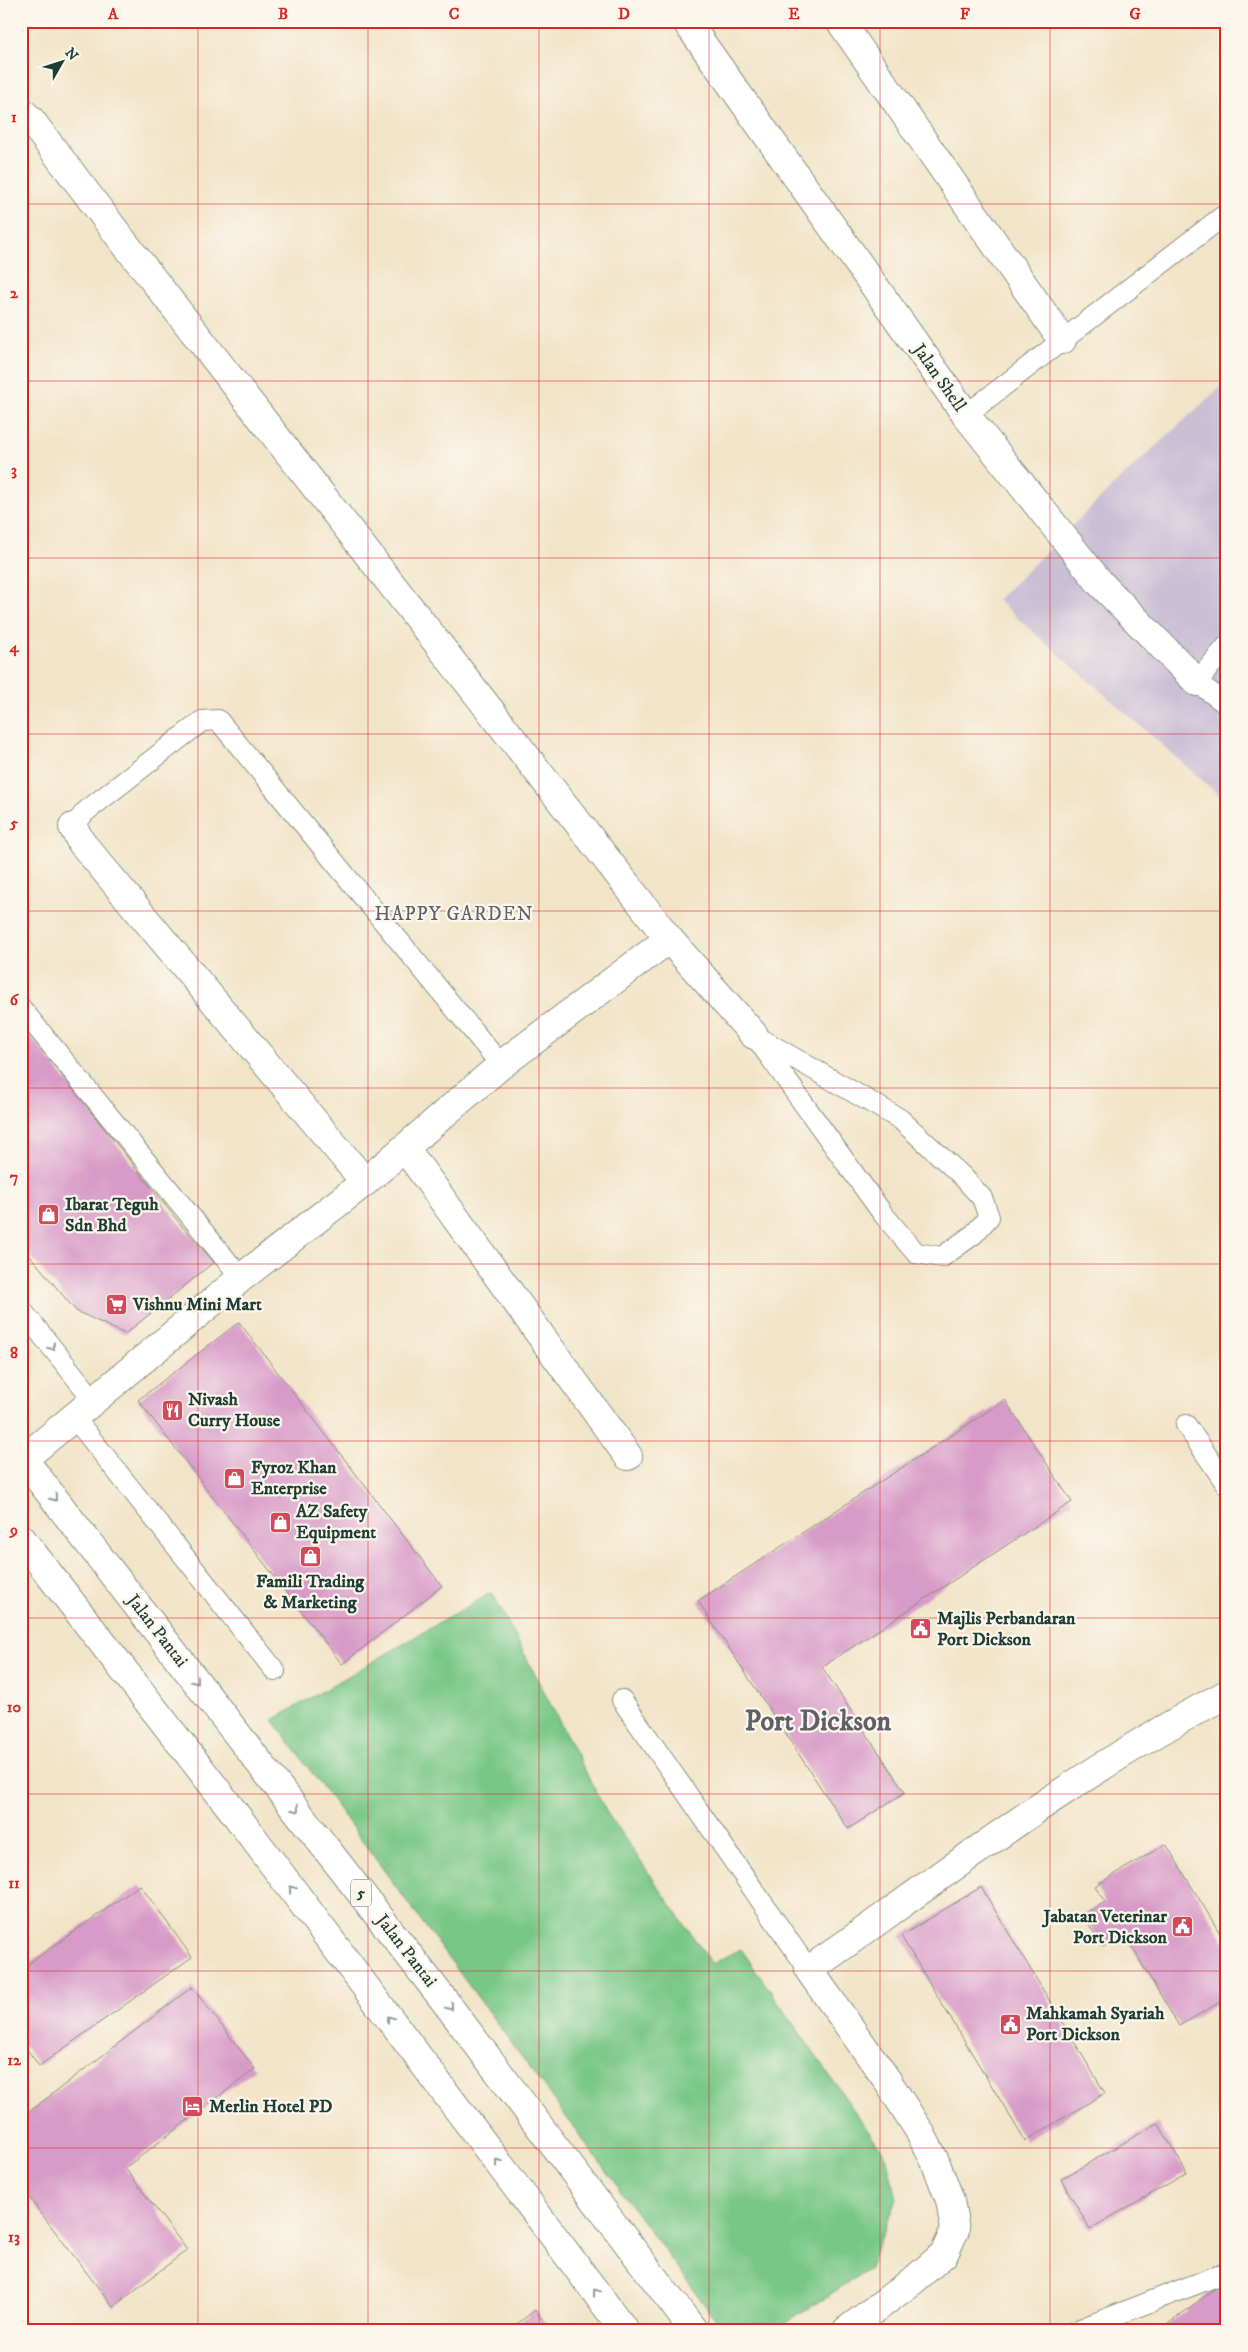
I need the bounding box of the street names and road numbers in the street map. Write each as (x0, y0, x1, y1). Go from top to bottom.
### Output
street label: Jalan Shell (907, 338, 971, 417)
street label: Jalan Pantai (121, 1589, 192, 1672)
road number: 5 (351, 1880, 371, 1906)
street label: Jalan Pantai (370, 1909, 441, 1992)

